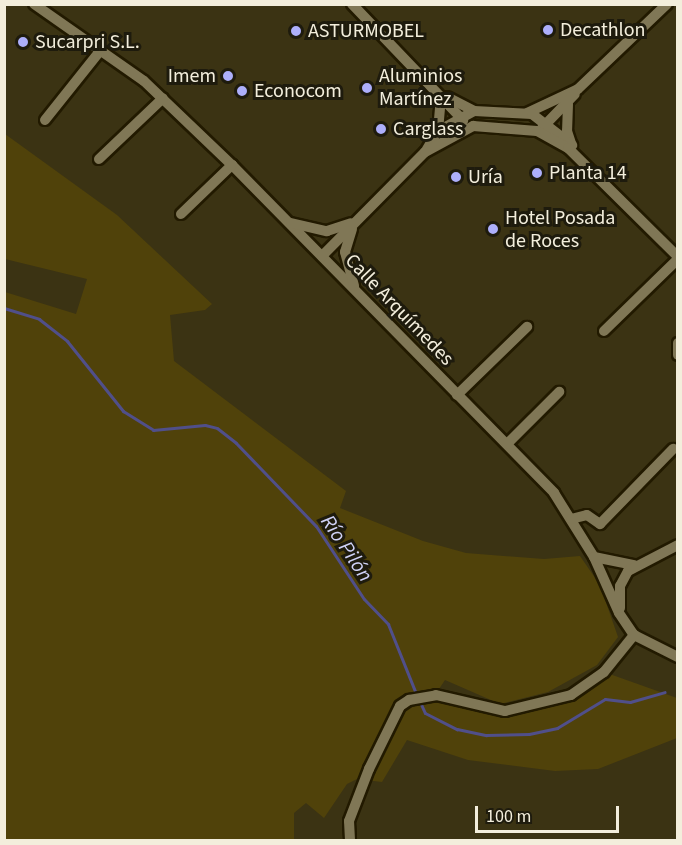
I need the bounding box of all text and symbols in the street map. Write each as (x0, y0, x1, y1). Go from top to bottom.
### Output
place label: Decathlon (560, 18, 645, 42)
place label: ASTURMOBEL (308, 19, 424, 43)
marker: Decathlon (541, 23, 555, 37)
marker: ASTURMOBEL (289, 24, 303, 38)
place label: Sucarpri S.L. (35, 30, 140, 54)
marker: Sucarpri S.L. (16, 35, 30, 49)
place label: Imem (168, 64, 216, 88)
place label: Aluminios Martínez (379, 64, 462, 111)
marker: Imem (221, 69, 235, 83)
place label: Econocom (254, 79, 342, 103)
marker: Aluminios Martínez (360, 81, 374, 95)
marker: Econocom (235, 84, 249, 98)
place label: Carglass (393, 117, 463, 141)
marker: Carglass (374, 122, 388, 136)
place label: Planta 14 (549, 161, 627, 185)
place label: Uría (468, 165, 503, 189)
marker: Planta 14 (530, 166, 544, 180)
marker: Uría (449, 170, 463, 184)
place label: Hotel Posada de Roces (505, 206, 615, 253)
marker: Hotel Posada de Roces (486, 222, 500, 236)
street label: Calle Arquímedes (340, 249, 458, 371)
water label: Río Pilón (316, 510, 378, 586)
scale bar (478, 794, 622, 832)
text: 100 m (486, 804, 531, 829)

